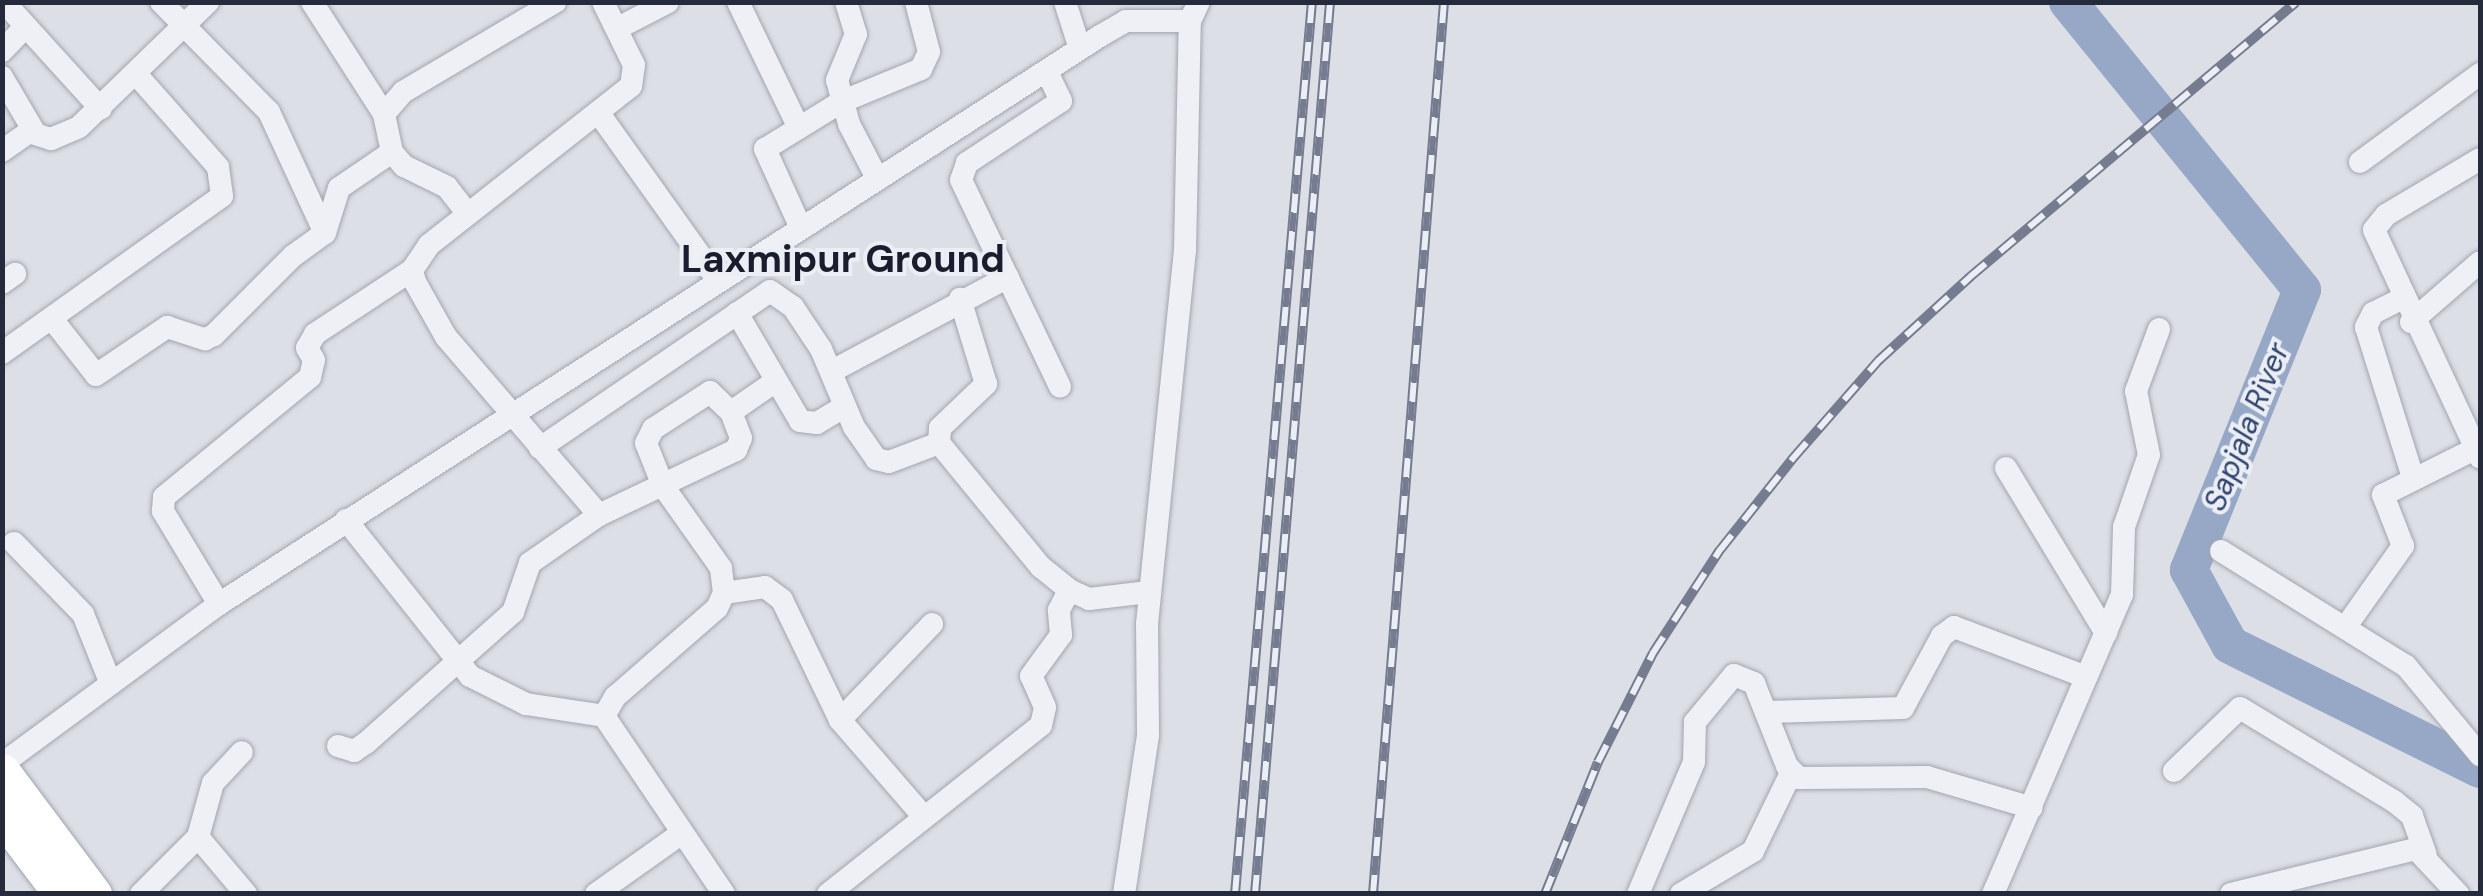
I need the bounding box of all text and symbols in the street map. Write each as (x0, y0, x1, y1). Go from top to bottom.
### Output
district label: Laxmipur Ground (681, 237, 1005, 283)
water label: Sapjala River (2197, 338, 2297, 516)

